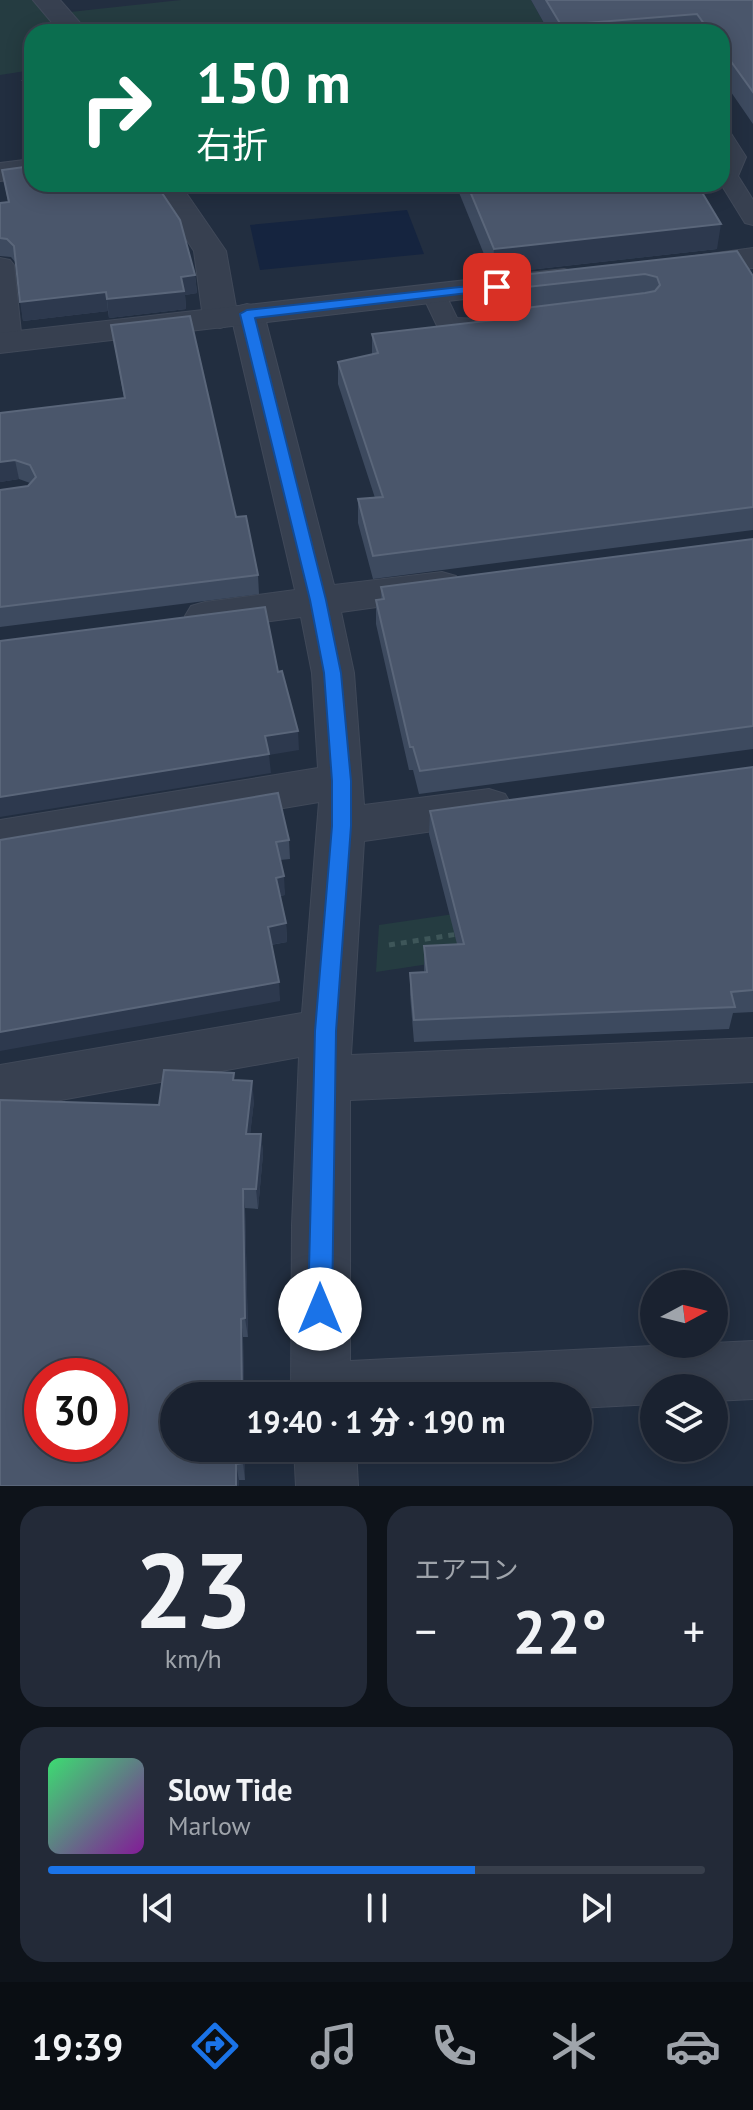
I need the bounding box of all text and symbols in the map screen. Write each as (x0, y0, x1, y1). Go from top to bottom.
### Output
text: 150 m (196, 46, 351, 118)
icon: right (64, 56, 168, 160)
text: 右折 (196, 121, 268, 168)
pin (463, 253, 531, 321)
icon: arrive (475, 265, 519, 309)
position arrow (278, 1267, 362, 1351)
north arrow (640, 1270, 728, 1358)
map controls (640, 1270, 728, 1462)
speed limit sign: 30 (24, 1358, 128, 1462)
button: layers (640, 1374, 728, 1462)
text: 19:40 · 1 分 · 190 m (246, 1402, 506, 1441)
text: 23 (134, 1522, 252, 1657)
text: エアコン (415, 1553, 519, 1586)
text: 22° (513, 1592, 607, 1670)
text: − (415, 1602, 437, 1659)
text: + (683, 1602, 705, 1659)
text: km/h (165, 1642, 222, 1675)
text: Slow Tide (168, 1770, 293, 1809)
text: Marlow (168, 1809, 251, 1842)
icon: previous (136, 1886, 180, 1930)
icon: pause (355, 1886, 399, 1930)
icon: next (574, 1886, 618, 1930)
icon: directions (187, 2018, 243, 2074)
icon: music (306, 2018, 362, 2074)
icon: phone (426, 2018, 482, 2074)
icon: climate (546, 2018, 602, 2074)
icon: car (665, 2018, 721, 2074)
text: 19:39 (32, 2023, 123, 2070)

